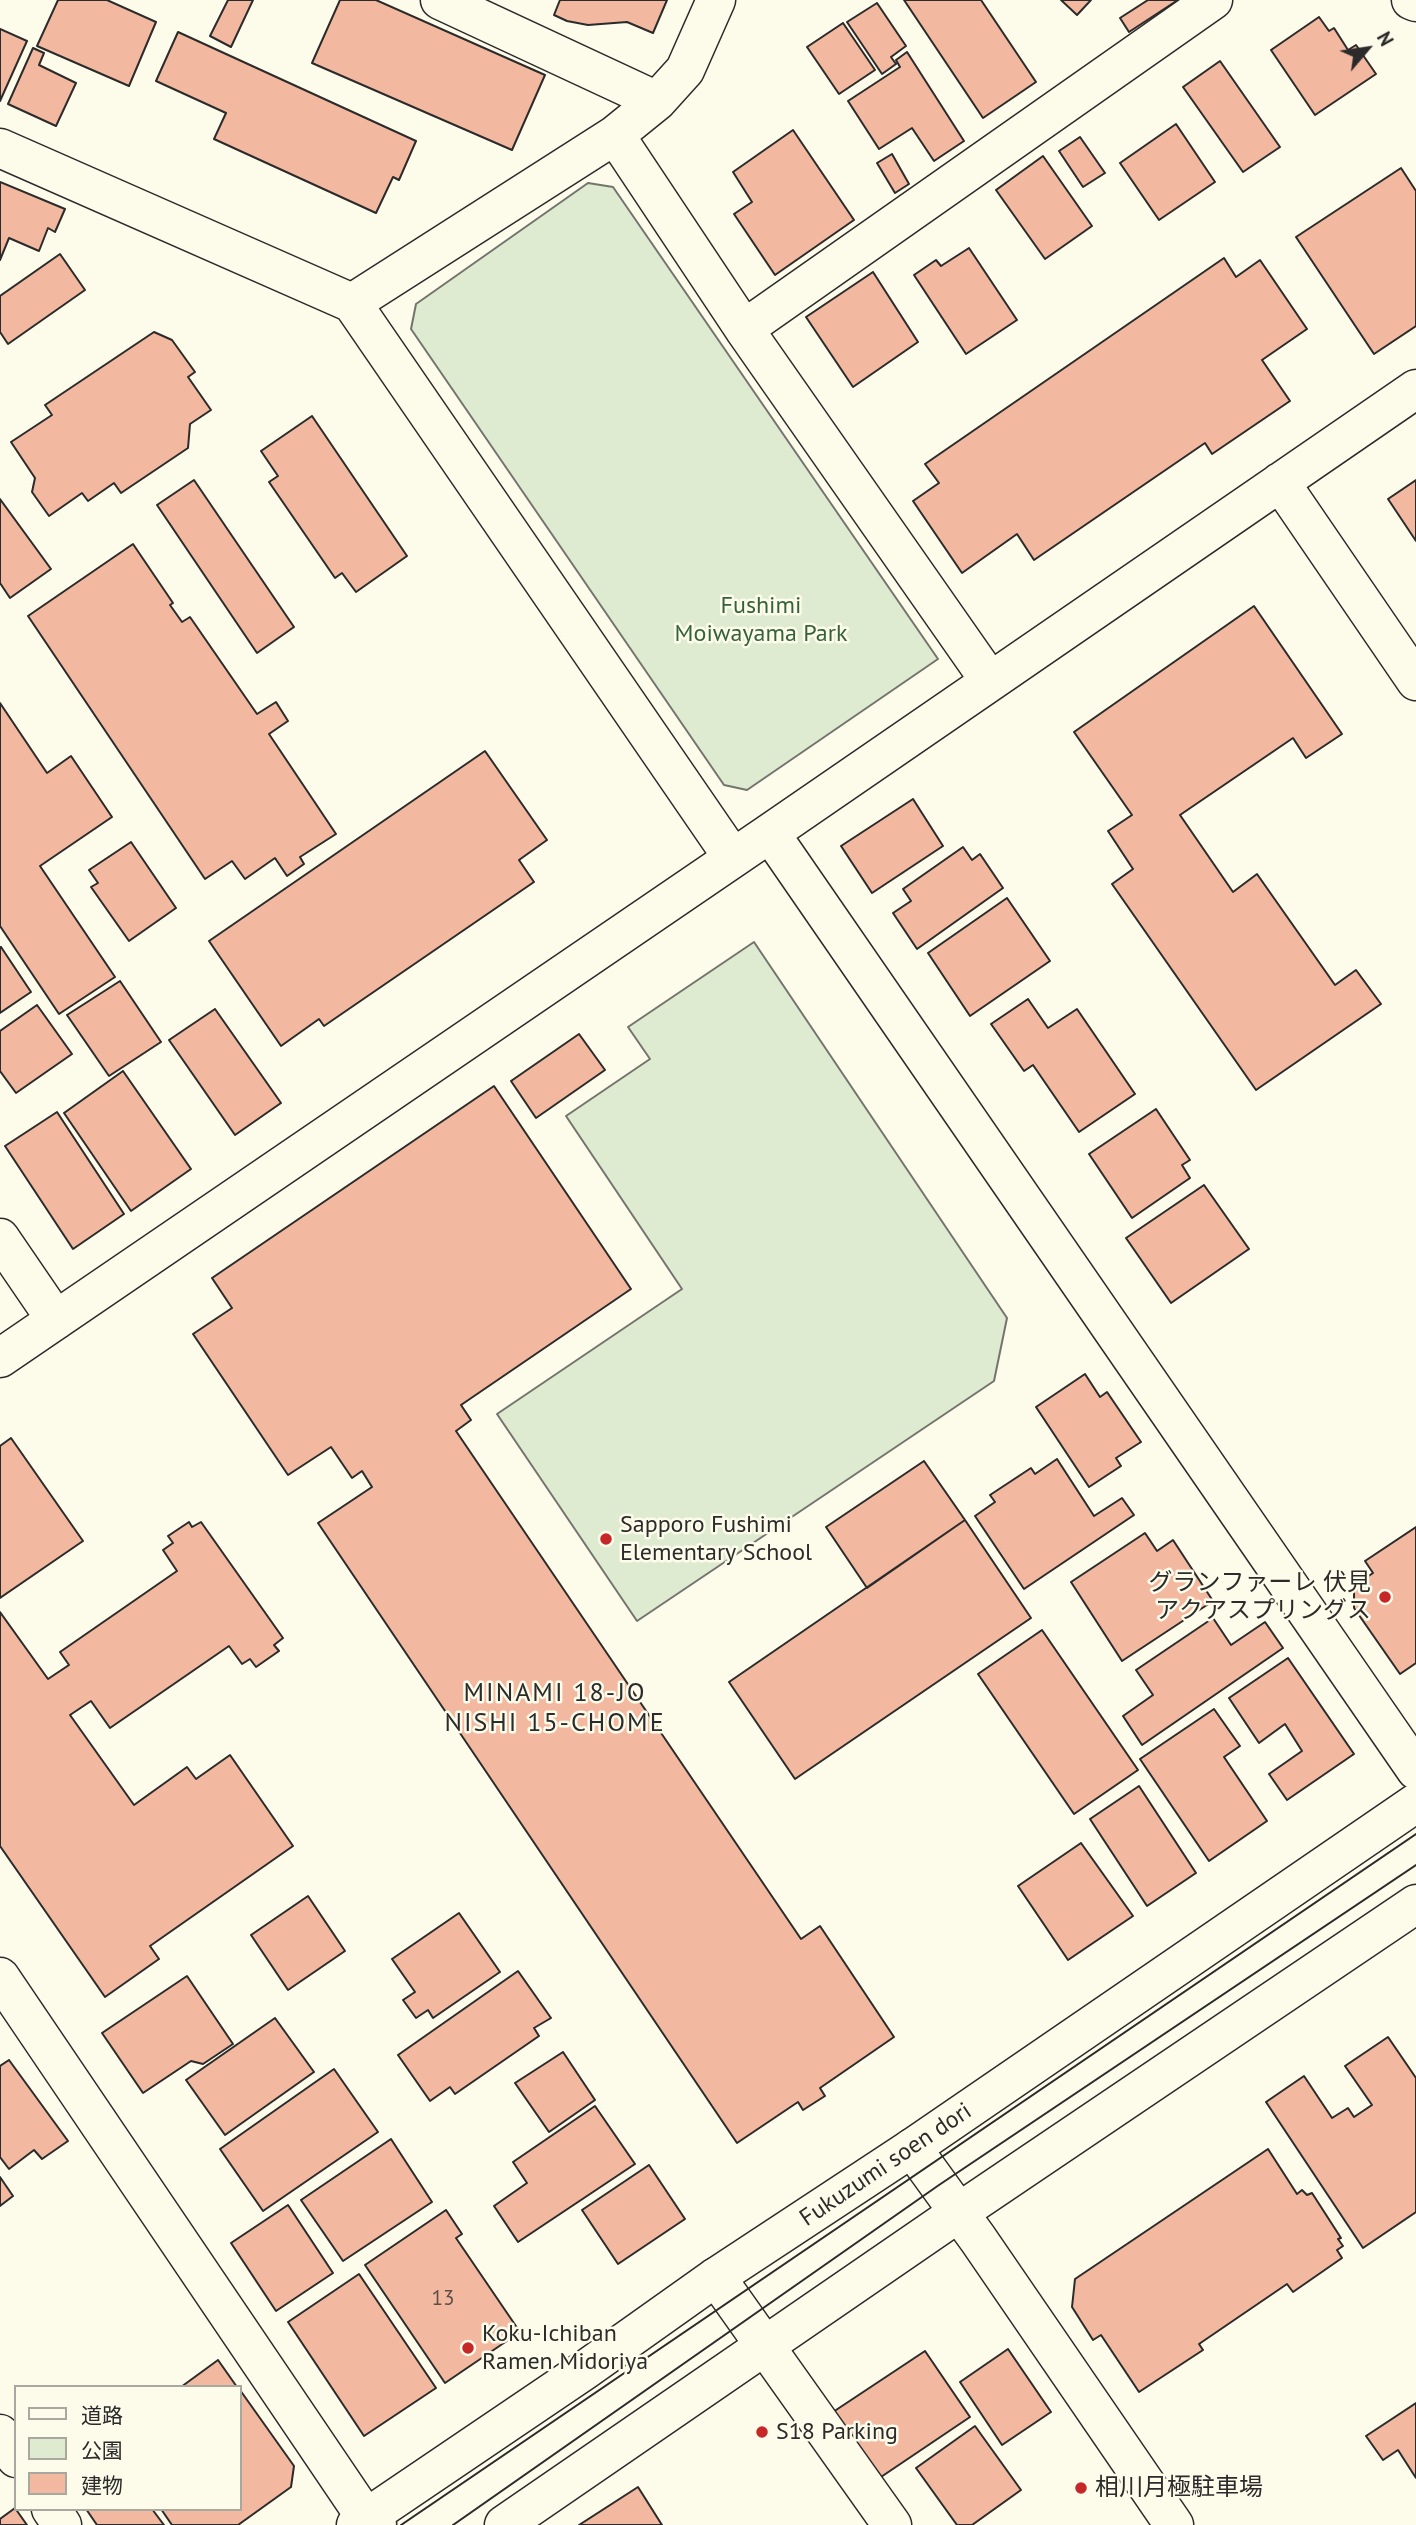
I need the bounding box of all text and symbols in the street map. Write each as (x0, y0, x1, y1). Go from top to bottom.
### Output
north arrow (1332, 14, 1402, 84)
text: N (1372, 28, 1399, 50)
park label: Fushimi Moiwayama Park (675, 592, 847, 648)
place label: Sapporo Fushimi Elementary School (620, 1511, 812, 1567)
marker: Sapporo Fushimi Elementary School (598, 1531, 614, 1547)
place label: グランファーレ 伏見 アクアスプリングス (1149, 1569, 1371, 1625)
marker: グランファーレ 伏見 アクアスプリングス (1377, 1589, 1393, 1605)
district label: MINAMI 18-JO NISHI 15-CHOME (446, 1678, 664, 1740)
street label: Fukuzumi soen dori (795, 2097, 977, 2233)
house number: 13 (432, 2286, 454, 2312)
place label: Koku-Ichiban Ramen Midoriya (482, 2320, 648, 2376)
marker: Koku-Ichiban Ramen Midoriya (460, 2340, 476, 2356)
legend (14, 2385, 242, 2511)
text: 道路 (81, 2402, 123, 2429)
place label: S18 Parking (776, 2418, 898, 2446)
marker: S18 Parking (754, 2424, 770, 2440)
text: 公園 (81, 2437, 123, 2464)
text: 建物 (81, 2472, 123, 2499)
place label: 相川月極駐車場 (1095, 2474, 1263, 2502)
marker: 相川月極駐車場 (1073, 2480, 1089, 2496)

